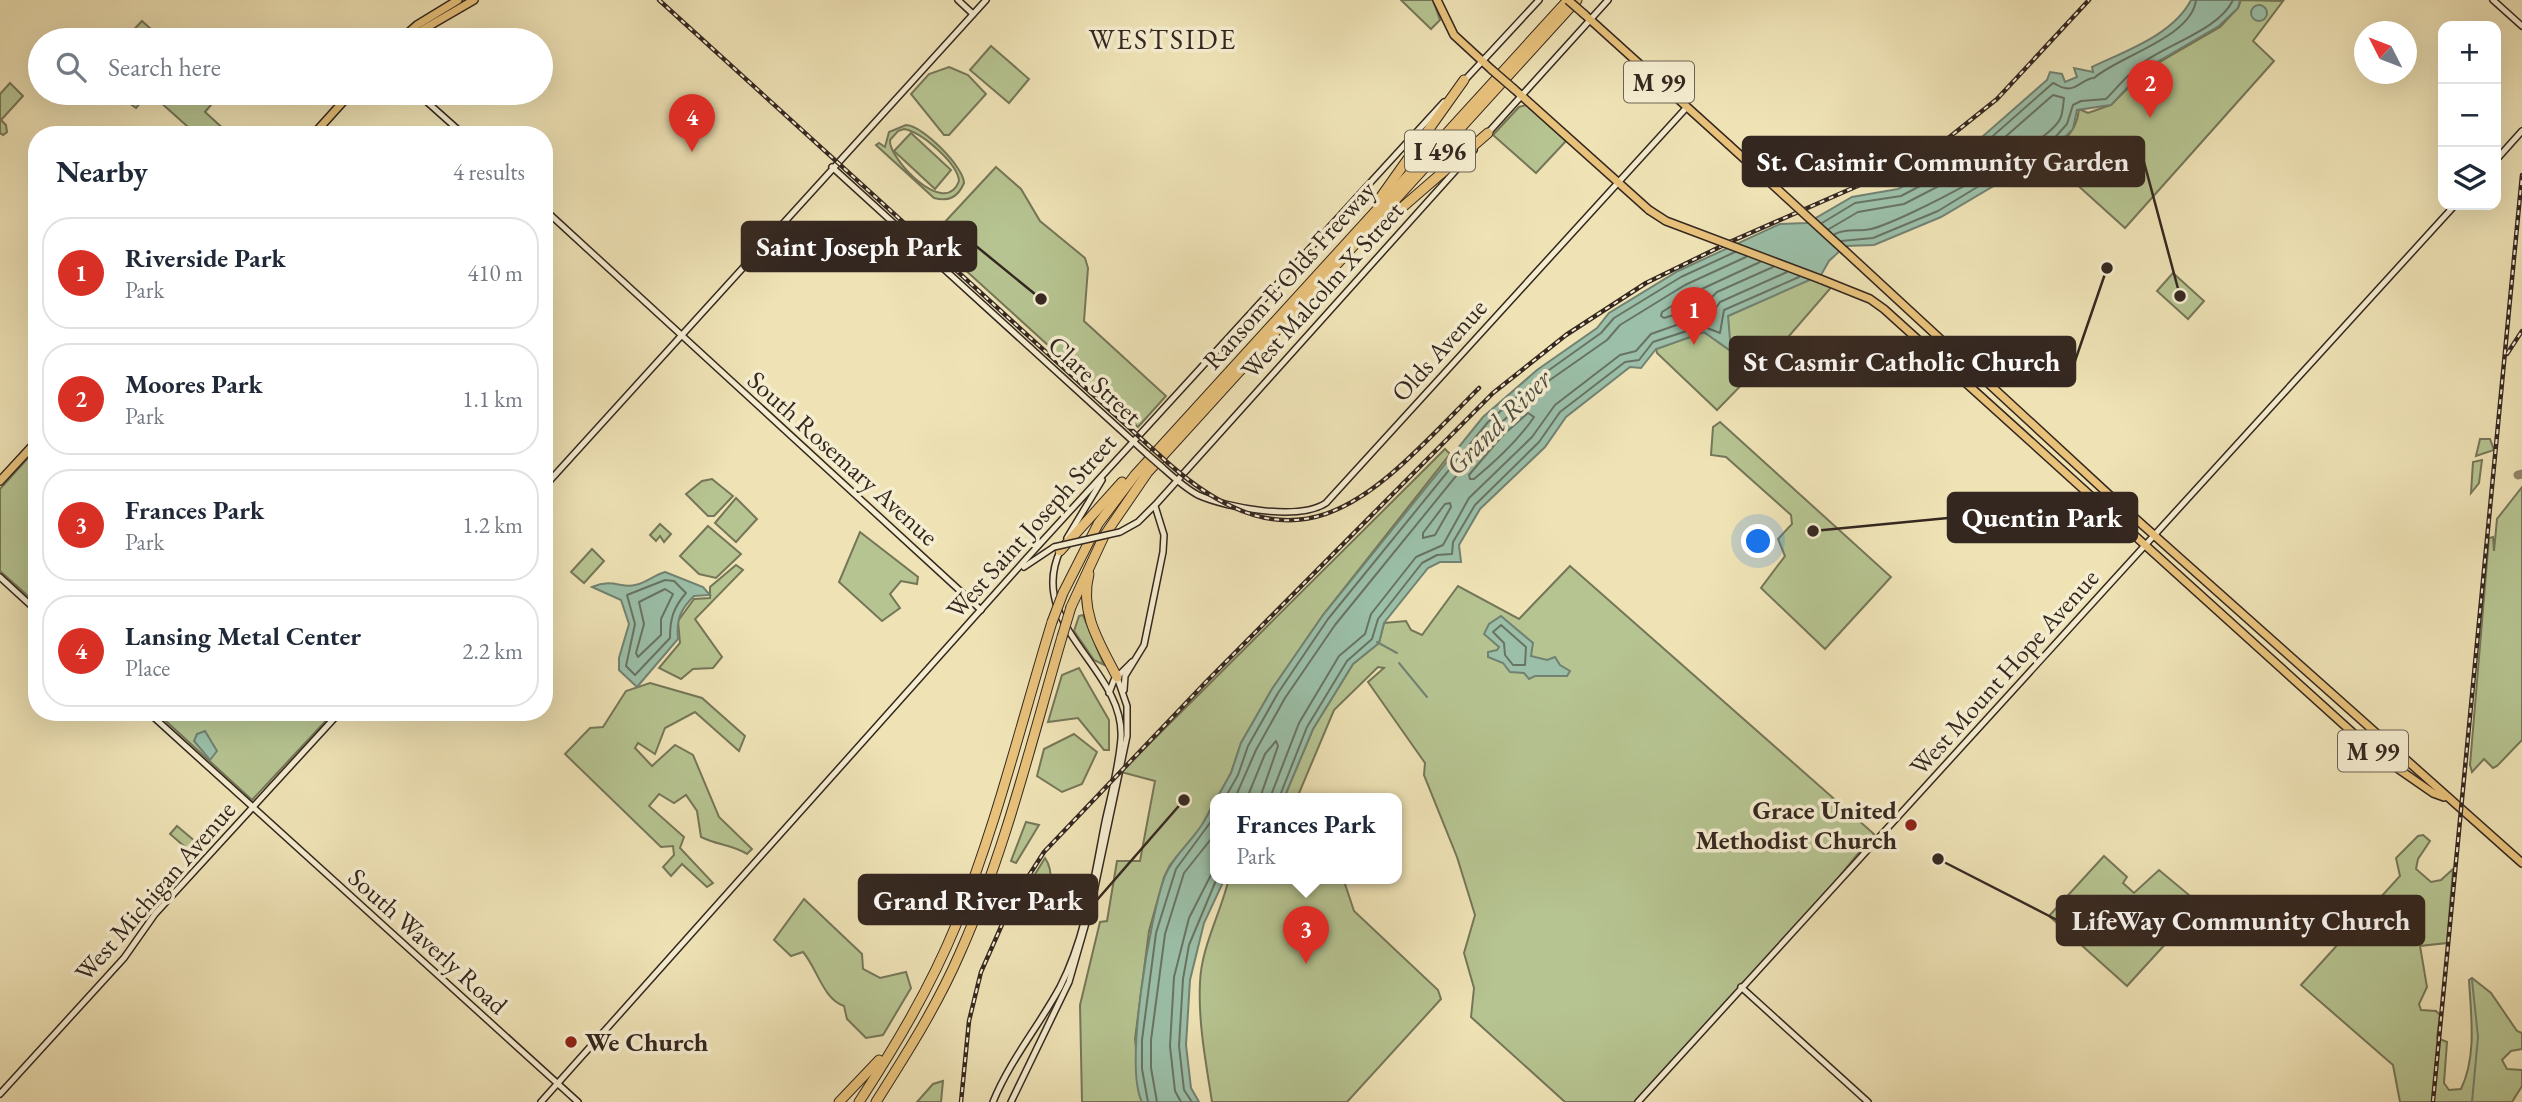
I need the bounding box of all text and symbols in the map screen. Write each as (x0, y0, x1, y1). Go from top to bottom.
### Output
district label: WESTSIDE (1089, 21, 1237, 57)
north arrow (2354, 21, 2417, 84)
map controls (2438, 21, 2501, 210)
button: + (2438, 21, 2501, 84)
search box (28, 28, 553, 105)
icon: search (52, 48, 90, 86)
text: Search here (108, 50, 221, 84)
pin: 2 (2127, 60, 2173, 118)
road number: M 99 (1624, 61, 1694, 102)
button: − (2438, 84, 2501, 147)
pin: 4 (669, 94, 715, 152)
road number: I 496 (1405, 131, 1475, 172)
callout: St. Casimir Community Garden (1743, 137, 2144, 186)
text: St. Casimir Community Garden (1757, 143, 2129, 179)
button: layers (2438, 147, 2501, 210)
text: Nearby (56, 152, 148, 191)
text: 4 results (453, 157, 525, 187)
street label: Ransom E Olds Freeway (1195, 173, 1383, 377)
street label: West Malcolm X Street (1233, 194, 1411, 386)
callout: Saint Joseph Park (742, 222, 976, 271)
text: Saint Joseph Park (756, 228, 962, 264)
text: Riverside Park (125, 241, 286, 275)
text: 1 (75, 258, 87, 288)
text: 410 m (467, 258, 523, 288)
text: Park (125, 275, 164, 305)
pin: 1 (1671, 287, 1717, 345)
street label: Olds Avenue (1384, 291, 1494, 409)
street label: Clare Street (1041, 328, 1149, 432)
callout: St Casmir Catholic Church (1730, 337, 2075, 386)
text: St Casmir Catholic Church (1744, 343, 2061, 379)
water label: Grand River (1437, 360, 1560, 483)
street label: South Rosemary Avenue (740, 363, 946, 553)
text: Moores Park (125, 367, 263, 401)
text: 2 (75, 384, 87, 414)
text: 1.1 km (462, 384, 523, 414)
text: Park (125, 401, 164, 431)
street label: West Saint Joseph Street (939, 426, 1123, 626)
text: Frances Park (125, 493, 264, 527)
callout: Quentin Park (1948, 493, 2137, 542)
text: Quentin Park (1962, 499, 2123, 535)
text: 3 (75, 510, 87, 540)
text: 1.2 km (462, 510, 523, 540)
your location (1741, 524, 1775, 558)
text: Park (125, 527, 164, 557)
street label: West Mount Hope Avenue (1902, 561, 2106, 783)
text: Lansing Metal Center (125, 619, 361, 653)
text: 4 (75, 636, 87, 666)
text: 2.2 km (462, 636, 523, 666)
text: Place (125, 653, 170, 683)
road number: M 99 (2338, 730, 2408, 772)
popup (1210, 793, 1402, 884)
place label: Grace United Methodist Church (1695, 793, 1898, 857)
street label: West Michigan Avenue (67, 794, 243, 988)
text: Frances Park (1236, 807, 1376, 841)
marker: Grace United Methodist Church (1903, 817, 1919, 833)
text: Park (1236, 841, 1276, 871)
street label: South Waverly Road (341, 860, 516, 1022)
callout: Grand River Park (859, 875, 1097, 924)
text: Grand River Park (873, 882, 1083, 918)
callout: LifeWay Community Church (2057, 896, 2424, 945)
text: LifeWay Community Church (2072, 902, 2411, 938)
pin: 3 (1283, 906, 1329, 964)
place label: We Church (585, 1025, 709, 1059)
marker: We Church (563, 1034, 579, 1050)

